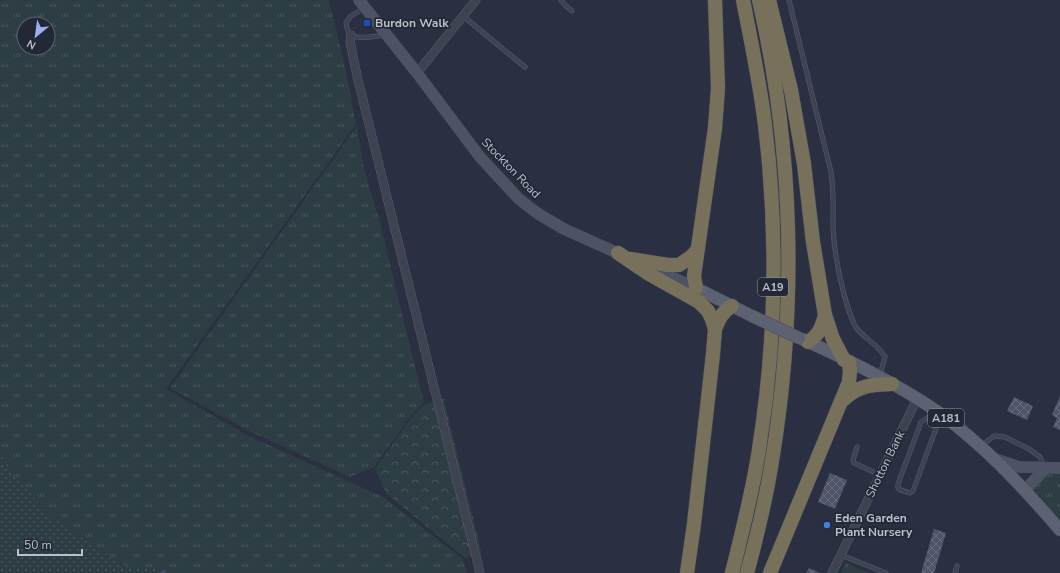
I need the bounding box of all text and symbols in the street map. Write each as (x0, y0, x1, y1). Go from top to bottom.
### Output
place label: Burdon Walk (375, 15, 449, 31)
north arrow (16, 16, 56, 56)
marker: Burdon Walk (362, 18, 372, 28)
text: N (24, 36, 39, 53)
street label: Stockton Road (478, 134, 544, 202)
road number: A19 (758, 278, 788, 296)
road number: A181 (928, 409, 964, 427)
street label: Shotton Bank (862, 427, 909, 500)
place label: Eden Garden Plant Nursery (835, 510, 913, 540)
marker: Eden Garden Plant Nursery (822, 520, 832, 530)
scale bar (18, 531, 82, 557)
text: 50 m (24, 537, 52, 553)

